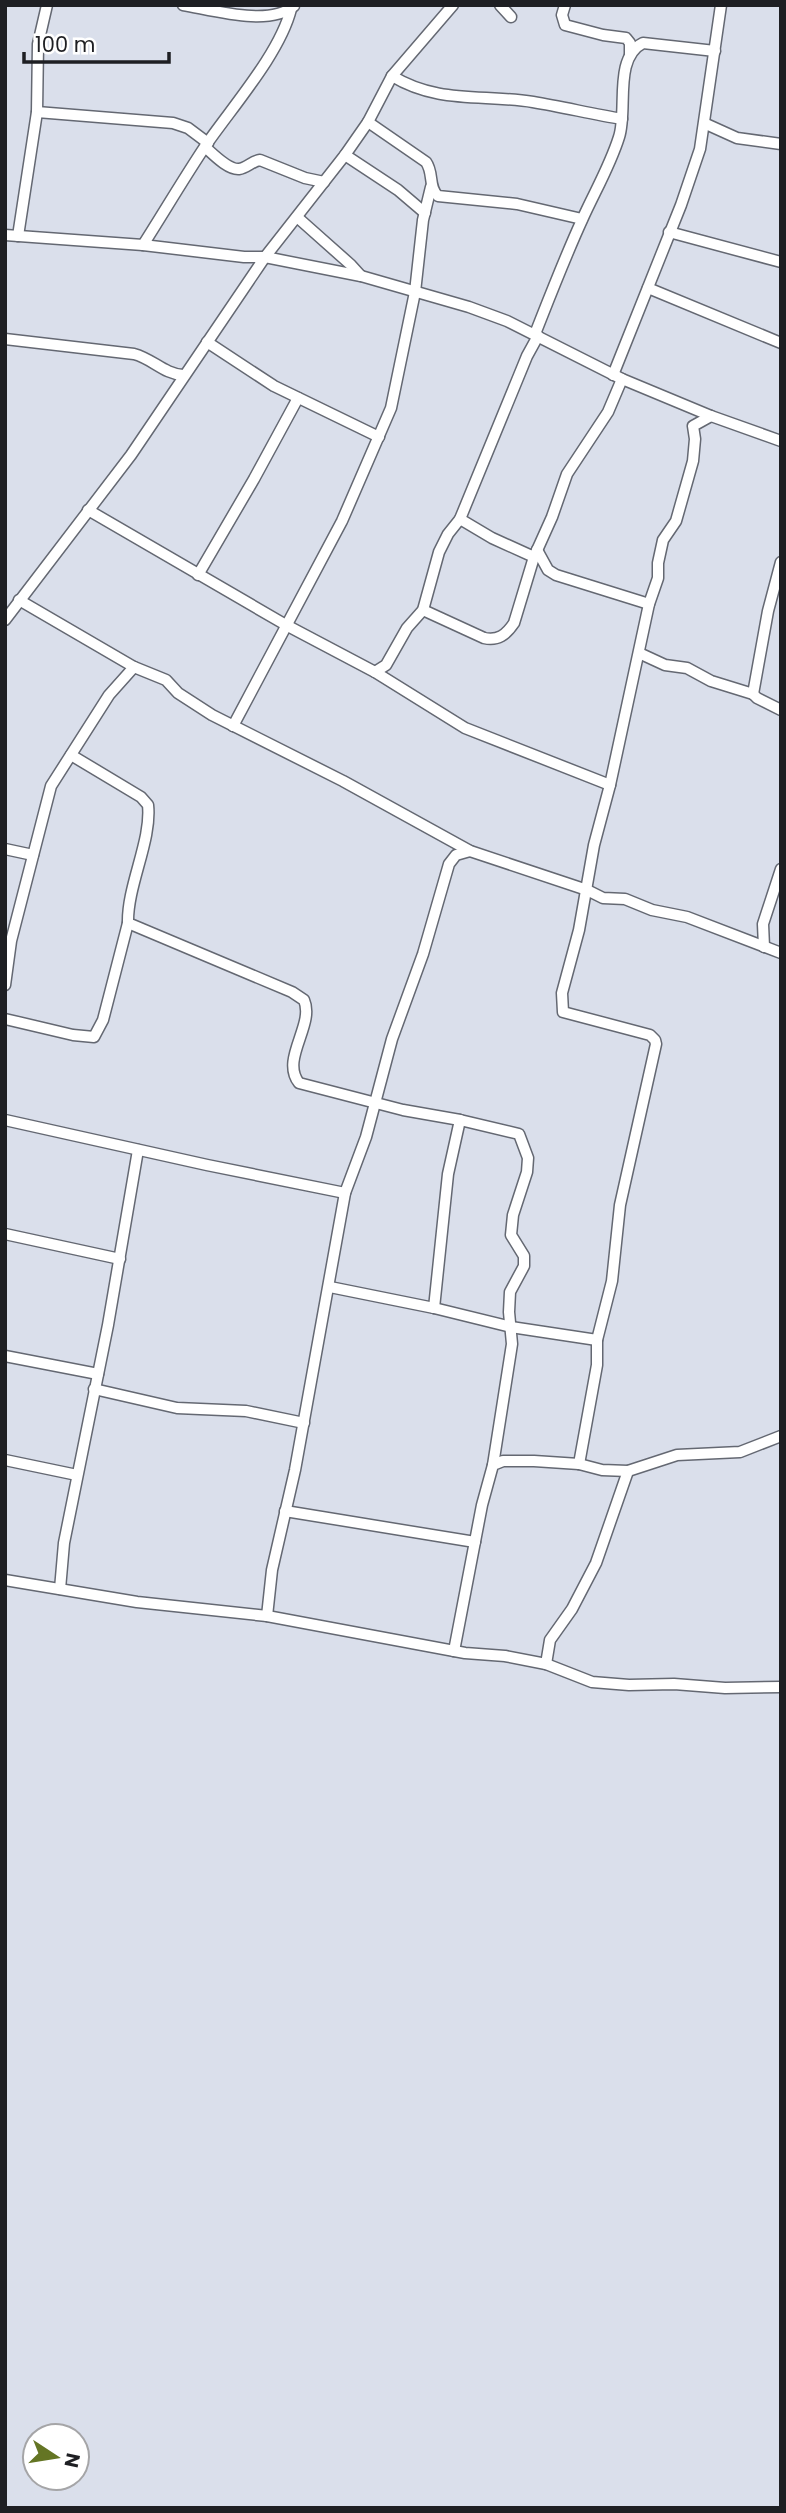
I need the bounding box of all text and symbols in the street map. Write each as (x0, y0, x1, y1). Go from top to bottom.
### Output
scale bar (24, 21, 170, 65)
text: 100 m (35, 30, 95, 59)
north arrow (21, 2422, 91, 2492)
text: N (57, 2451, 87, 2470)

